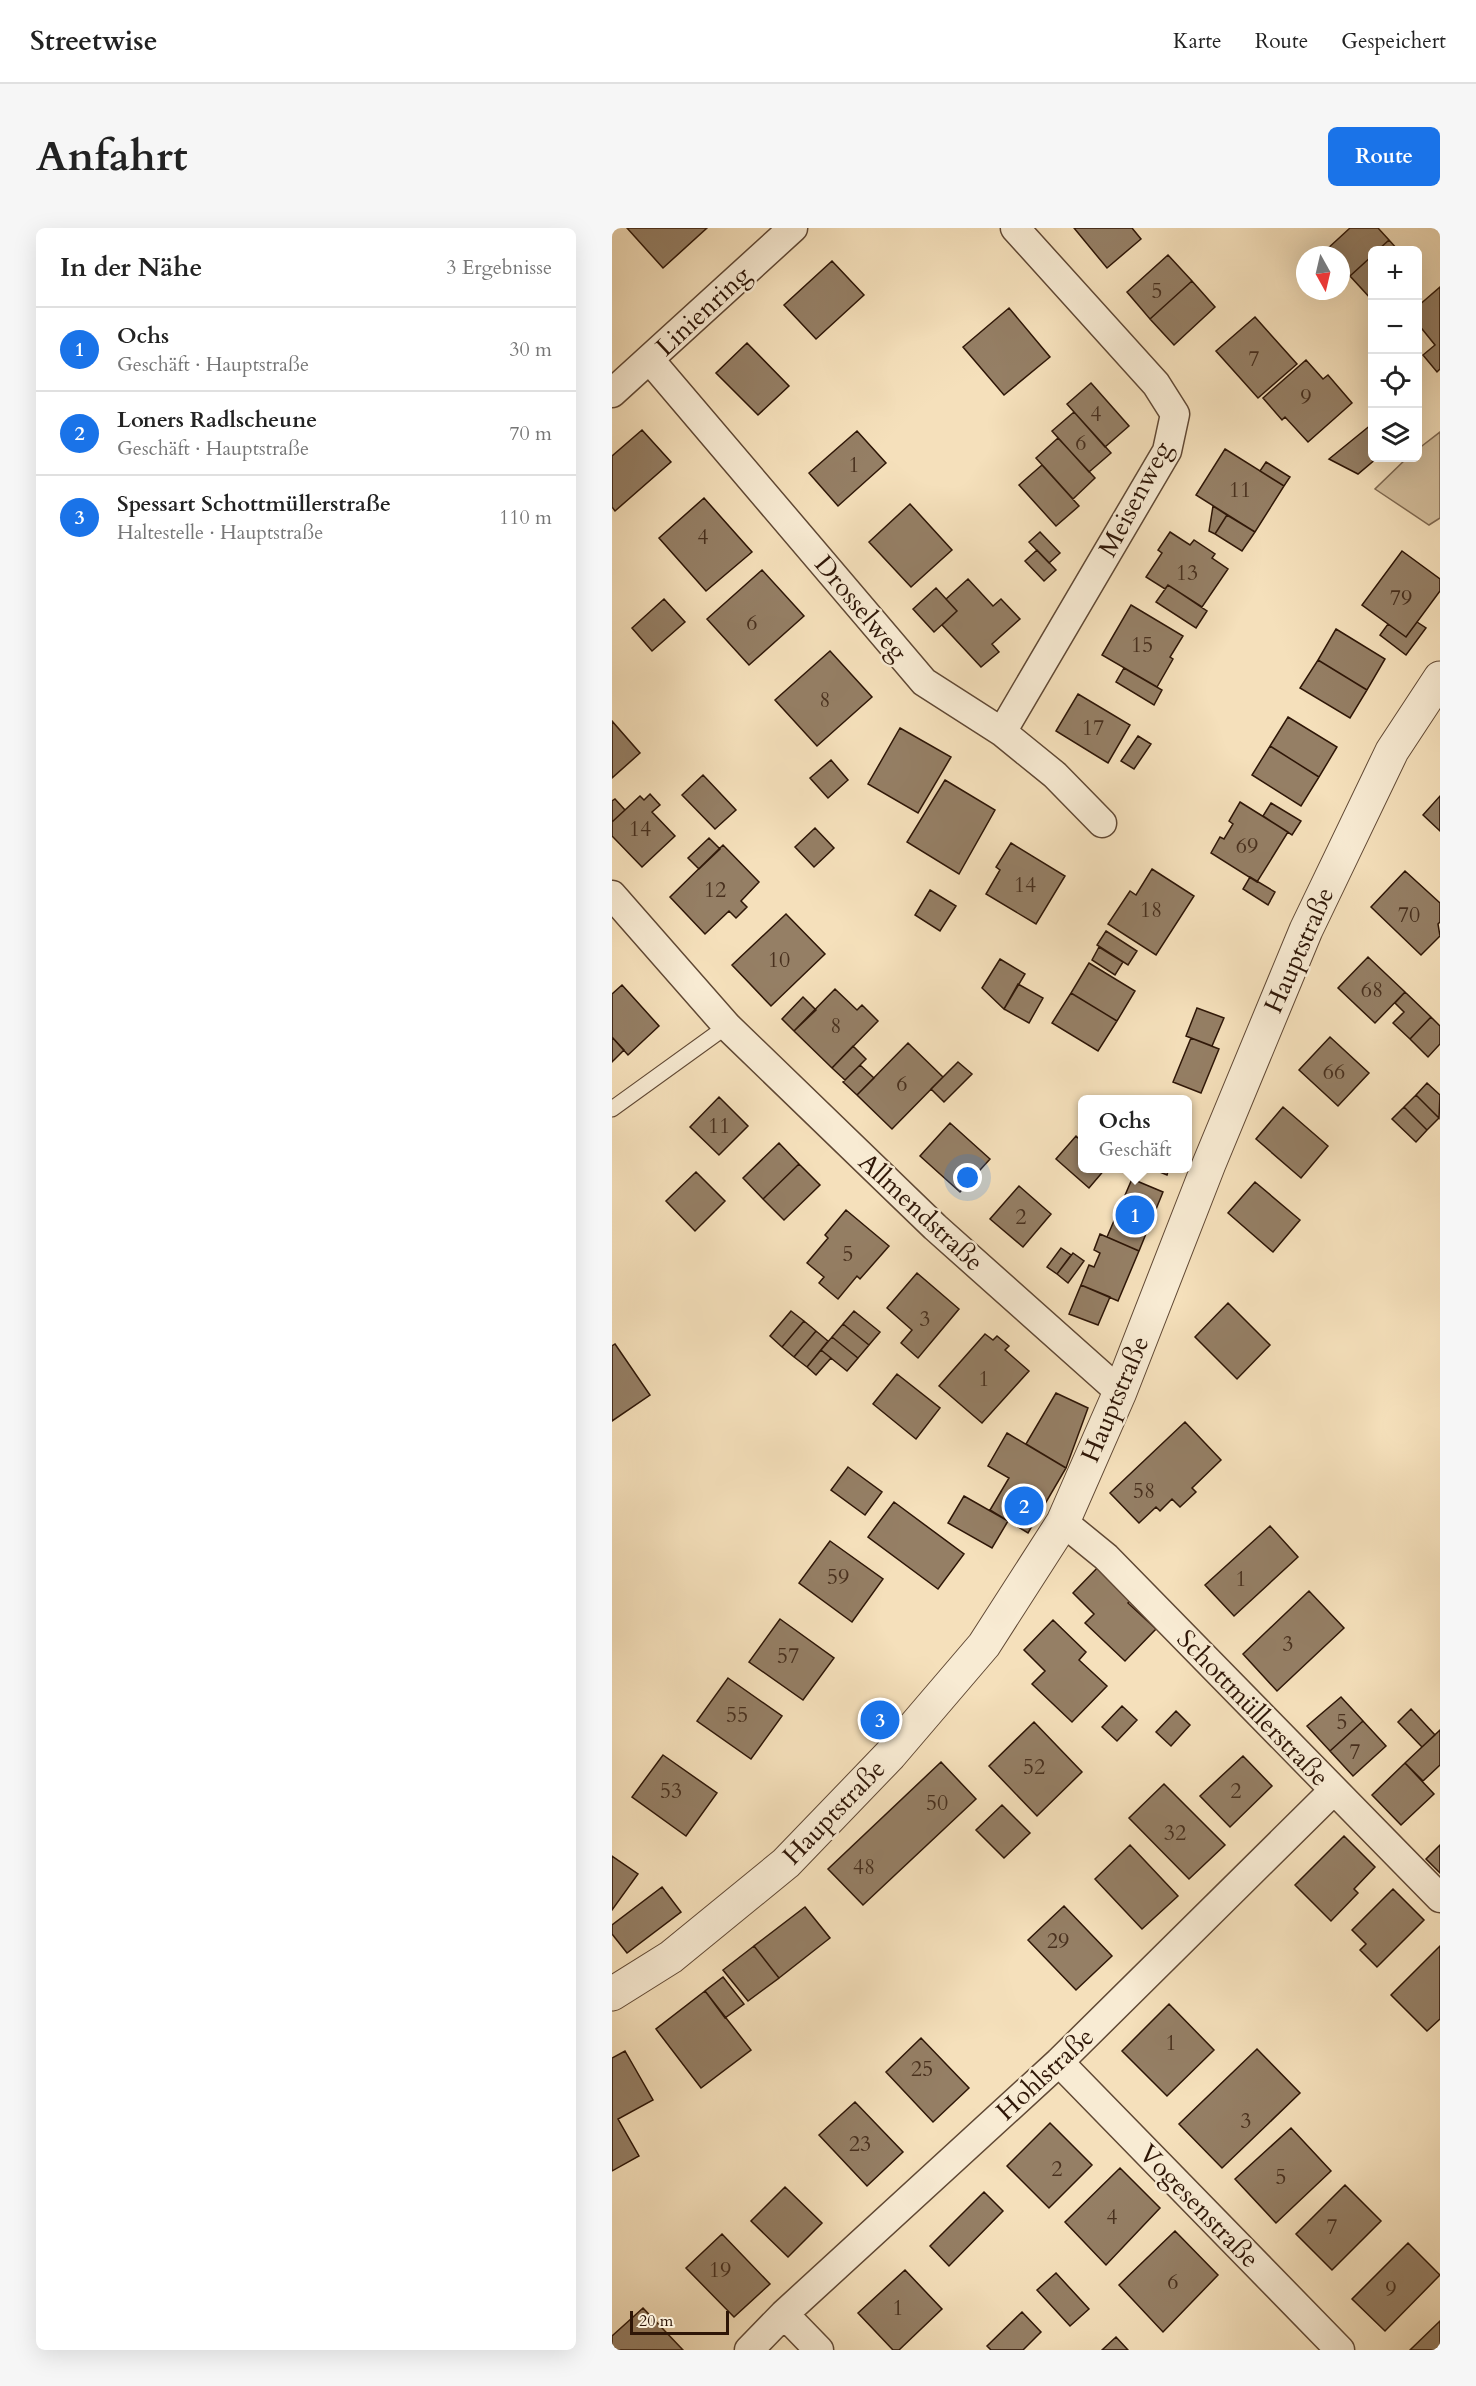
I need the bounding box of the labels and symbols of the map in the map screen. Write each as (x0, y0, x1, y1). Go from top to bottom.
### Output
north arrow (1296, 246, 1350, 300)
street label: Linienring (648, 258, 758, 364)
house number: 5 (1151, 276, 1163, 306)
house number: 7 (1248, 344, 1260, 374)
house number: 9 (1300, 382, 1312, 412)
house number: 4 (1090, 399, 1102, 429)
house number: 6 (1075, 428, 1087, 458)
street label: Meisenweg (1090, 435, 1180, 563)
house number: 1 (848, 450, 860, 480)
house number: 11 (1229, 475, 1251, 505)
house number: 4 (697, 522, 709, 552)
street label: Drosselweg (807, 548, 916, 668)
house number: 13 (1176, 558, 1198, 588)
house number: 79 (1390, 583, 1412, 613)
house number: 6 (746, 608, 758, 638)
house number: 15 (1131, 630, 1153, 660)
house number: 8 (819, 685, 831, 715)
house number: 17 (1082, 713, 1104, 743)
house number: 14 (629, 814, 651, 844)
house number: 69 (1236, 831, 1258, 861)
house number: 14 (1014, 870, 1036, 900)
house number: 12 (704, 875, 726, 905)
street label: Hauptstraße (1256, 882, 1342, 1018)
house number: 18 (1140, 895, 1162, 925)
house number: 70 (1398, 900, 1420, 930)
house number: 10 (768, 945, 790, 975)
house number: 68 (1361, 975, 1383, 1005)
house number: 8 (830, 1011, 842, 1041)
house number: 66 (1323, 1057, 1345, 1087)
house number: 6 (896, 1069, 908, 1099)
house number: 11 (708, 1111, 730, 1141)
street label: Allmendstraße (851, 1145, 991, 1279)
your location (953, 1163, 982, 1192)
pin: 1 (1116, 1192, 1154, 1238)
house number: 2 (1015, 1202, 1027, 1232)
house number: 5 (842, 1239, 854, 1269)
house number: 3 (919, 1304, 931, 1334)
street label: Hauptstraße (1073, 1330, 1157, 1468)
house number: 1 (978, 1364, 990, 1394)
house number: 58 (1133, 1476, 1155, 1506)
pin: 2 (1004, 1484, 1044, 1528)
house number: 59 (827, 1562, 849, 1592)
house number: 1 (1235, 1564, 1247, 1594)
street label: Schottmüllerstraße (1169, 1622, 1337, 1794)
house number: 3 (1282, 1629, 1294, 1659)
house number: 57 (777, 1641, 799, 1671)
pin: 3 (860, 1698, 900, 1742)
house number: 55 (726, 1700, 748, 1730)
house number: 5 (1336, 1707, 1348, 1737)
house number: 7 (1349, 1737, 1361, 1767)
street label: Hauptstraße (775, 1752, 893, 1872)
house number: 52 (1023, 1752, 1045, 1782)
house number: 53 (660, 1776, 682, 1806)
house number: 2 (1230, 1776, 1242, 1806)
house number: 50 (926, 1788, 948, 1818)
house number: 32 (1164, 1818, 1186, 1848)
house number: 48 (853, 1852, 875, 1882)
house number: 29 (1047, 1926, 1069, 1956)
street label: Hohlstraße (989, 2020, 1101, 2128)
house number: 1 (1165, 2028, 1177, 2058)
house number: 25 (911, 2054, 933, 2084)
house number: 3 (1240, 2106, 1252, 2136)
house number: 23 (849, 2129, 871, 2159)
street label: Vogesenstraße (1131, 2136, 1267, 2276)
house number: 2 (1051, 2154, 1063, 2184)
house number: 5 (1275, 2162, 1287, 2192)
house number: 4 (1106, 2202, 1118, 2232)
house number: 7 (1326, 2212, 1338, 2242)
house number: 19 (709, 2255, 731, 2285)
house number: 6 (1167, 2267, 1179, 2297)
house number: 9 (1385, 2274, 1397, 2304)
house number: 1 (892, 2293, 904, 2323)
scale bar (630, 2308, 729, 2336)

